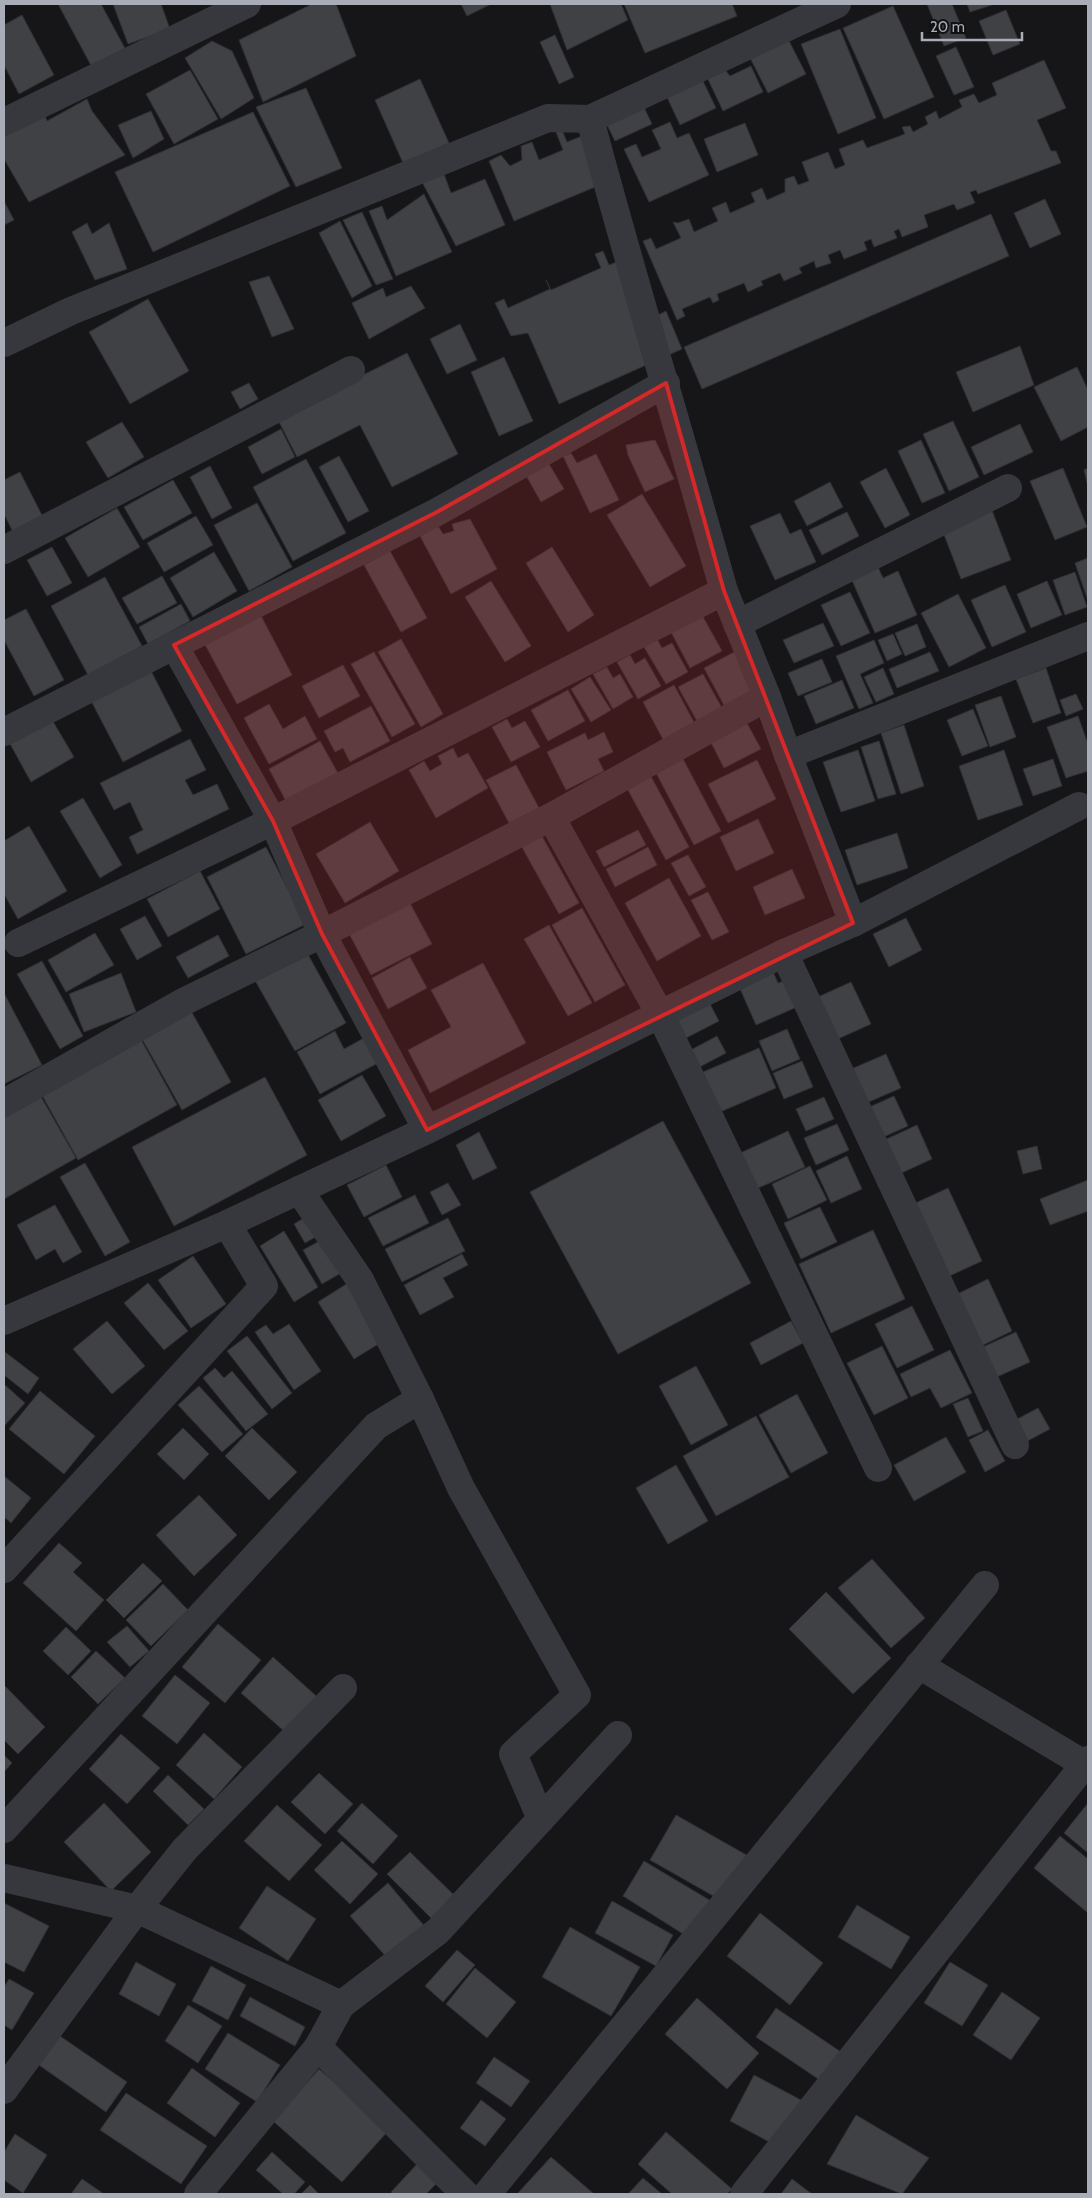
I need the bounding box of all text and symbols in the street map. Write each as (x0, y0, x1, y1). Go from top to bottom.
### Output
scale bar (922, 10, 1022, 42)
text: 20 m (930, 18, 965, 36)

